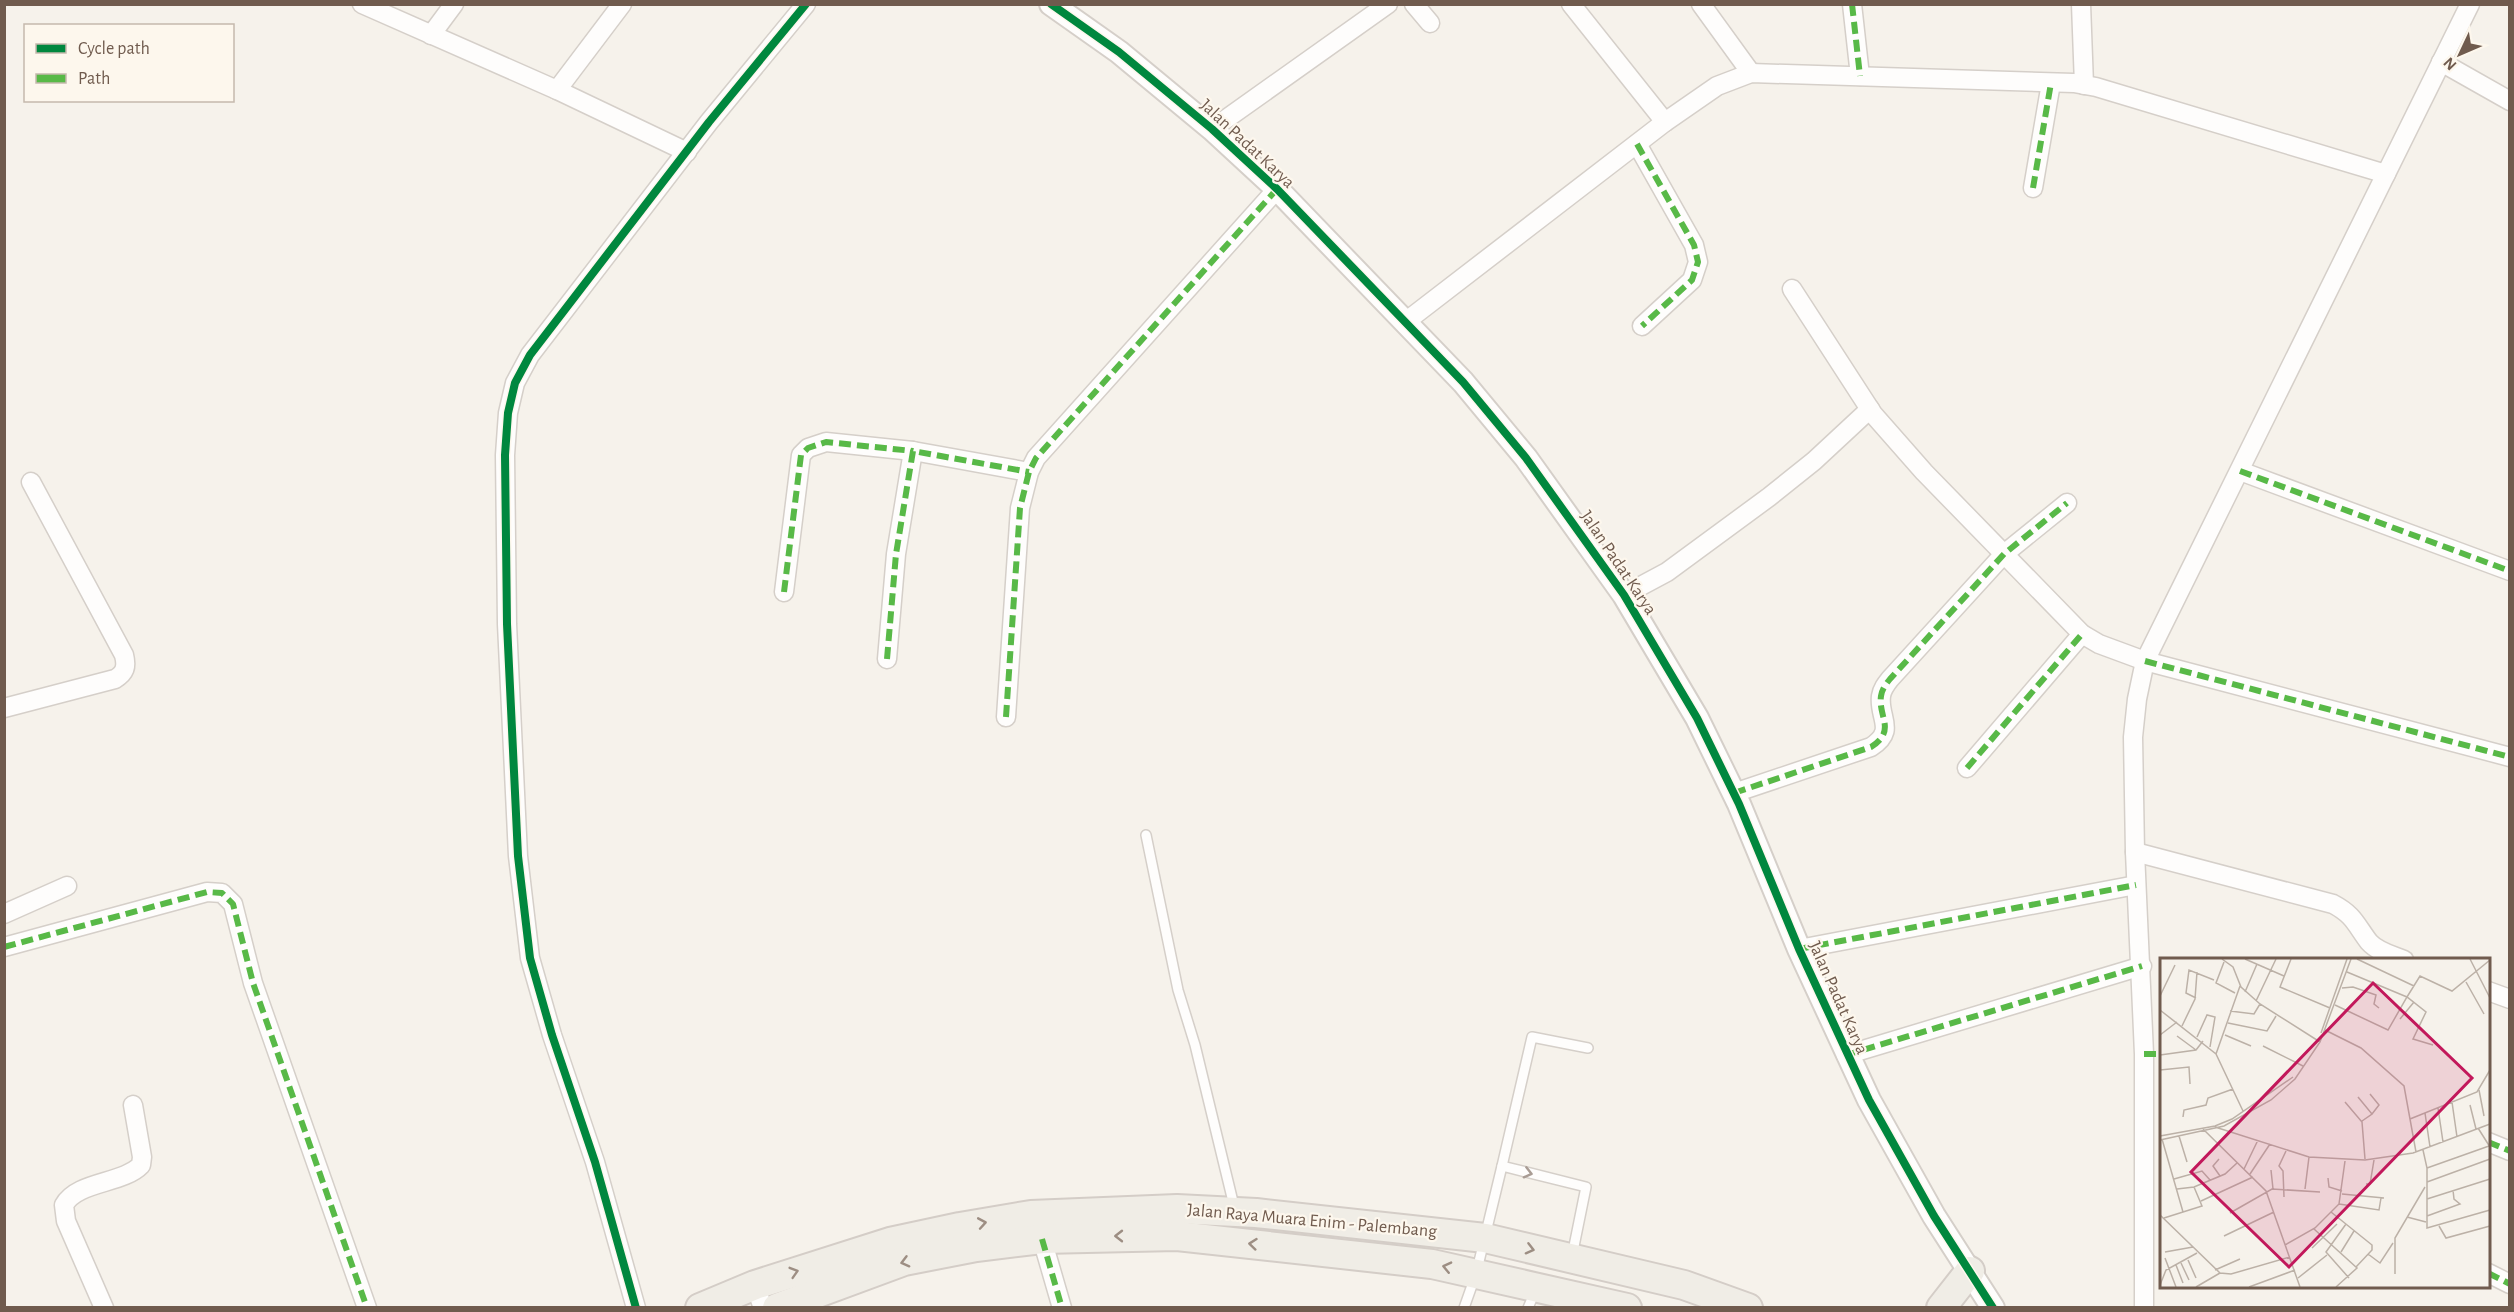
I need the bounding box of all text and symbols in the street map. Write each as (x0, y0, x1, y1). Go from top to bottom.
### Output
legend (24, 24, 234, 102)
north arrow (2430, 24, 2490, 84)
text: Cycle path (78, 40, 150, 58)
text: N (2440, 54, 2460, 73)
text: Path (78, 70, 110, 88)
street label: Jalan Padat Karya (1196, 96, 1298, 192)
street label: Jalan Padat Karya (1577, 508, 1659, 618)
street label: Jalan Padat Karya (1805, 939, 1871, 1057)
inset map (2160, 958, 2490, 1288)
one-way arrow (1523, 1165, 1533, 1178)
street label: Jalan Raya Muara Enim - Palembang (1186, 1201, 1438, 1241)
one-way arrow (977, 1218, 987, 1230)
one-way arrow (1114, 1230, 1123, 1243)
one-way arrow (1249, 1238, 1258, 1251)
one-way arrow (1525, 1242, 1535, 1255)
one-way arrow (900, 1255, 911, 1267)
one-way arrow (1442, 1261, 1452, 1274)
one-way arrow (788, 1267, 799, 1280)

